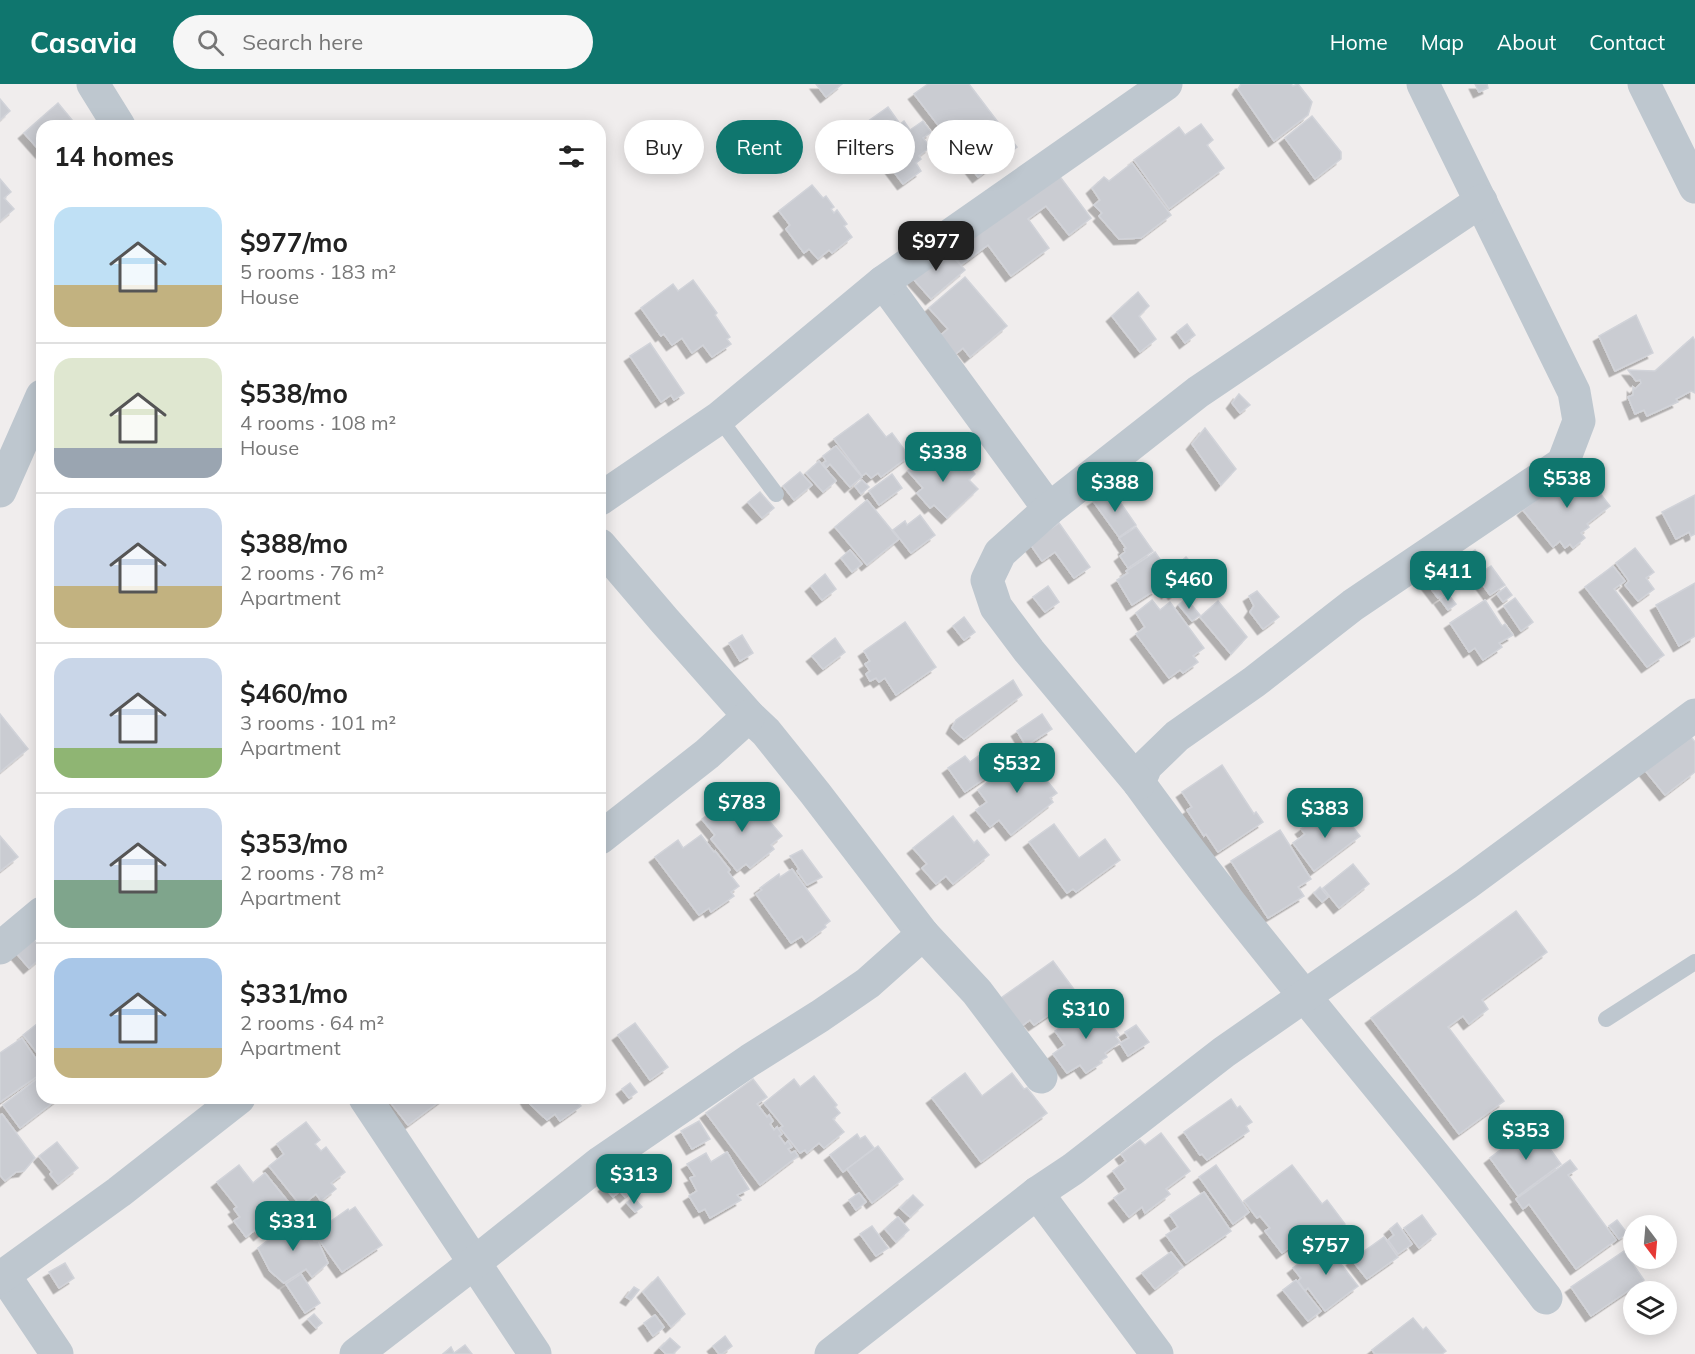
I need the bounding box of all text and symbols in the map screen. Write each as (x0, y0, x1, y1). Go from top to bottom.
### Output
search box (173, 15, 593, 69)
text: Casavia (30, 25, 137, 60)
icon: search (194, 26, 227, 59)
text: Search here (242, 28, 363, 56)
text: Home (1330, 29, 1388, 55)
text: Map (1421, 29, 1464, 55)
text: About (1497, 29, 1556, 55)
text: Contact (1589, 29, 1665, 55)
chip: Buy (624, 120, 704, 174)
chip: Rent (716, 120, 803, 174)
chip: Filters (815, 120, 915, 174)
chip: New (927, 120, 1015, 174)
text: 14 homes (54, 140, 174, 173)
icon: filters (555, 140, 588, 173)
pin: $977 (900, 221, 972, 272)
text: $977/mo (240, 226, 348, 259)
text: $977 (912, 228, 960, 253)
icon: home (102, 231, 174, 303)
text: 5 rooms · 183 m² (240, 259, 396, 284)
text: House (240, 284, 299, 309)
text: $538/mo (240, 377, 348, 410)
icon: home (102, 382, 174, 454)
text: 4 rooms · 108 m² (240, 410, 396, 435)
pin: $338 (907, 432, 979, 483)
text: House (240, 435, 299, 460)
text: $338 (919, 439, 967, 464)
pin: $538 (1531, 458, 1603, 509)
pin: $388 (1079, 462, 1151, 513)
text: $538 (1543, 465, 1591, 490)
text: $388 (1091, 469, 1139, 494)
text: $388/mo (240, 527, 348, 560)
icon: home (102, 532, 174, 604)
pin: $411 (1412, 551, 1484, 602)
text: $411 (1424, 558, 1472, 583)
pin: $460 (1153, 559, 1225, 610)
text: 2 rooms · 76 m² (240, 560, 384, 585)
text: $460 (1165, 566, 1213, 591)
text: Apartment (240, 585, 341, 610)
text: $460/mo (240, 677, 348, 710)
icon: home (102, 682, 174, 754)
text: 3 rooms · 101 m² (240, 710, 396, 735)
text: Apartment (240, 735, 341, 760)
pin: $532 (981, 743, 1053, 794)
text: $532 (993, 750, 1041, 775)
pin: $783 (706, 782, 778, 833)
pin: $383 (1289, 788, 1361, 839)
text: $783 (718, 789, 766, 814)
text: $383 (1301, 795, 1349, 820)
text: $353/mo (240, 827, 348, 860)
icon: home (102, 832, 174, 904)
text: 2 rooms · 78 m² (240, 860, 384, 885)
text: Apartment (240, 885, 341, 910)
text: $331/mo (240, 977, 348, 1010)
icon: home (102, 982, 174, 1054)
pin: $310 (1050, 989, 1122, 1040)
text: $310 (1062, 996, 1110, 1021)
text: 2 rooms · 64 m² (240, 1010, 384, 1035)
text: Apartment (240, 1035, 341, 1060)
pin: $353 (1490, 1110, 1562, 1161)
text: $353 (1502, 1117, 1550, 1142)
pin: $313 (598, 1154, 670, 1205)
text: $313 (610, 1161, 658, 1186)
pin: $331 (257, 1201, 329, 1252)
text: $331 (269, 1208, 317, 1233)
north arrow (1623, 1215, 1677, 1269)
map controls (1623, 1215, 1677, 1335)
pin: $757 (1290, 1225, 1362, 1276)
text: $757 (1302, 1232, 1350, 1257)
button: layers (1623, 1281, 1677, 1335)

